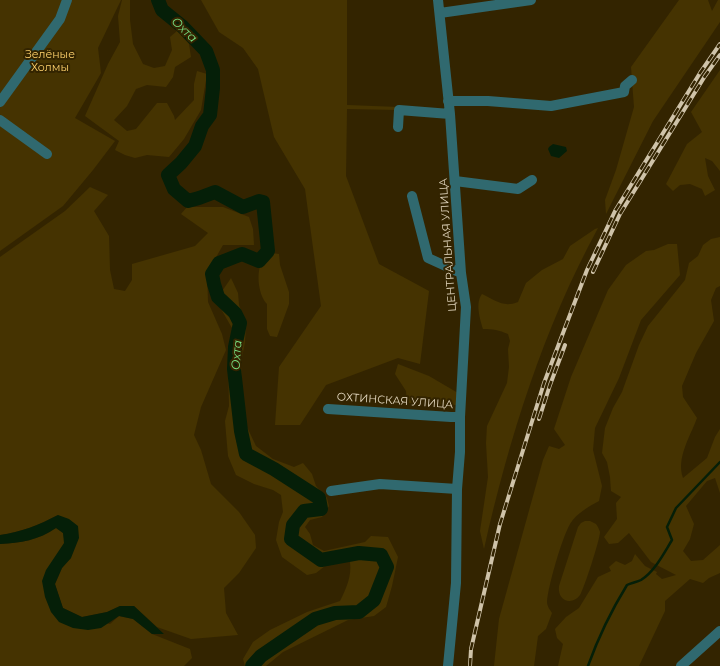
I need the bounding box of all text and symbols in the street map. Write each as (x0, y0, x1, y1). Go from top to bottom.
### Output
water label: Охта (168, 15, 200, 45)
park label: Зелёные Холмы (25, 48, 75, 74)
street label: ЦЕНТРАЛЬНАЯ УЛИЦА (437, 178, 459, 312)
water label: Охта (229, 340, 245, 370)
street label: ОХТИНСКАЯ УЛИЦА (336, 390, 454, 412)

